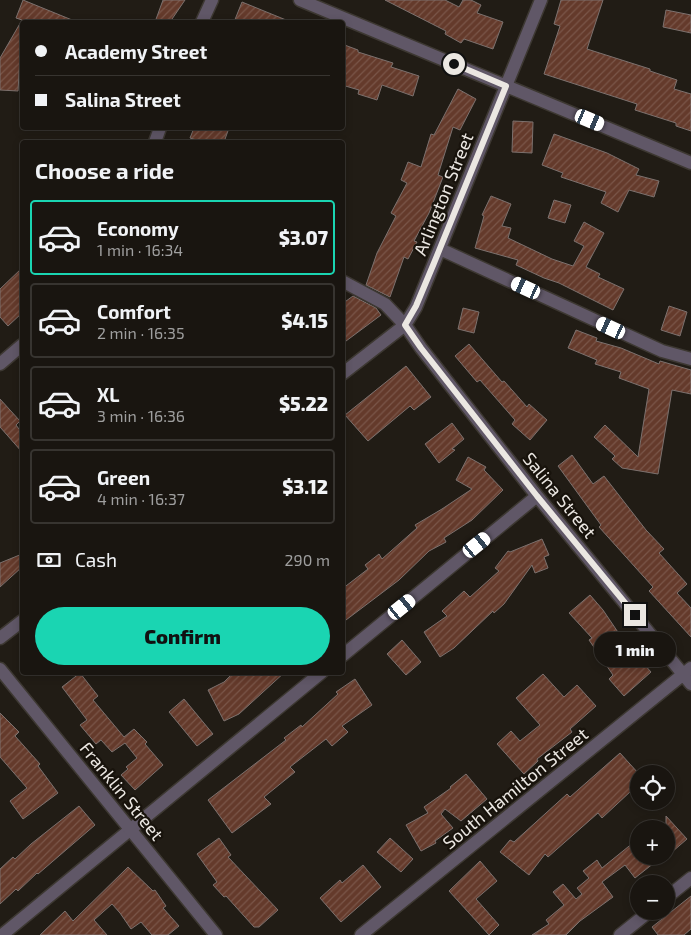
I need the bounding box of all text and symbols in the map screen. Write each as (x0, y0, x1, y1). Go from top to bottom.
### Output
text: Academy Street (65, 40, 207, 63)
route start (443, 53, 465, 75)
text: Salina Street (65, 88, 181, 111)
car (573, 107, 606, 133)
street label: Arlington Street (408, 129, 478, 259)
text: Choose a ride (35, 157, 174, 183)
icon: car (37, 215, 82, 260)
text: Economy (97, 217, 179, 240)
text: $3.07 (279, 226, 328, 249)
text: 1 min · 16:34 (97, 240, 183, 259)
car (509, 275, 542, 301)
icon: car (37, 298, 82, 343)
text: Comfort (97, 300, 171, 323)
text: $4.15 (281, 309, 328, 332)
car (594, 315, 627, 341)
text: 2 min · 16:35 (97, 323, 185, 342)
icon: car (37, 381, 82, 426)
text: XL (97, 383, 119, 406)
text: $5.22 (279, 392, 328, 415)
text: 3 min · 16:36 (97, 406, 185, 425)
street label: Salina Street (519, 448, 601, 543)
icon: car (37, 464, 82, 509)
text: Green (97, 466, 150, 489)
text: $3.12 (282, 475, 328, 498)
text: 4 min · 16:37 (97, 489, 185, 508)
car (460, 530, 493, 560)
icon: cash (35, 546, 63, 574)
text: Cash (75, 548, 117, 571)
text: 290 m (285, 550, 330, 569)
car (385, 592, 418, 622)
route end (624, 604, 646, 626)
button: Confirm (35, 607, 330, 665)
callout: 1 min (594, 632, 676, 668)
text: 1 min (615, 640, 655, 659)
street label: South Hamilton Street (438, 722, 592, 853)
street label: Franklin Street (76, 737, 169, 845)
map controls (630, 765, 675, 920)
button: locate (630, 765, 675, 810)
button: + (630, 820, 675, 865)
button: − (630, 875, 675, 920)

